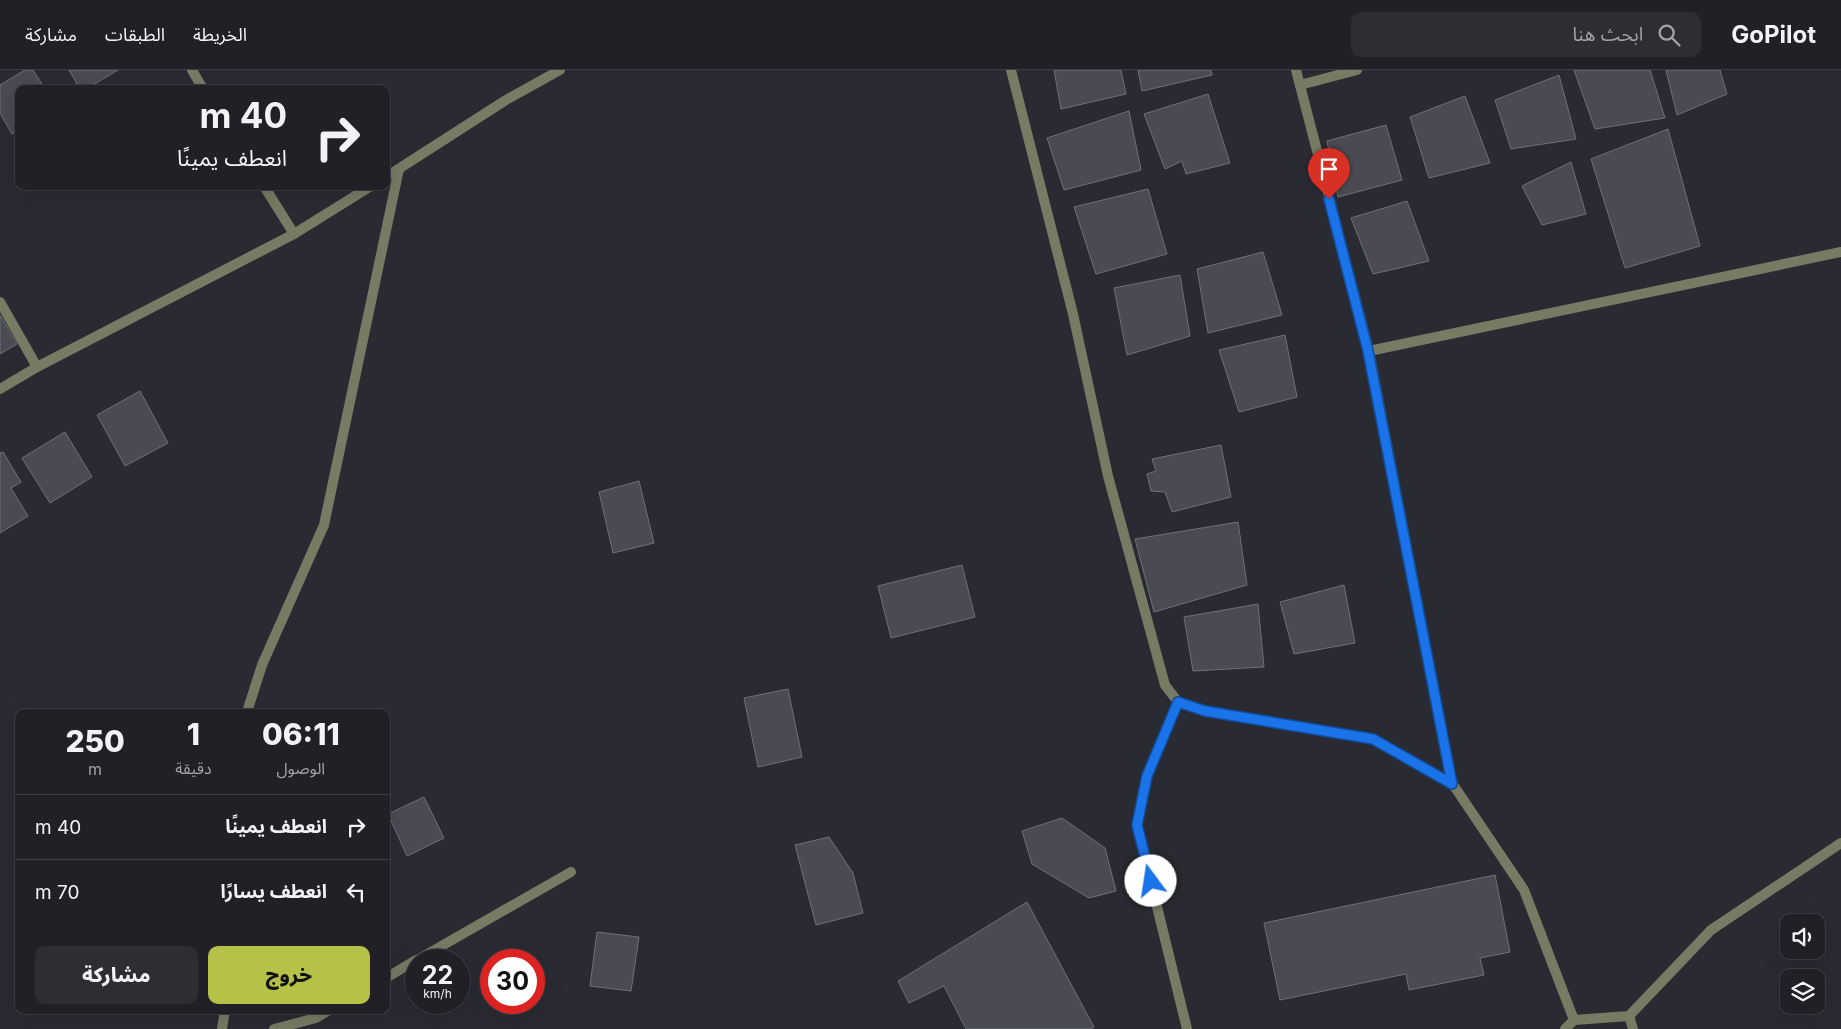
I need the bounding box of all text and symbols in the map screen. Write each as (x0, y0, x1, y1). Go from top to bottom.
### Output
search box (1351, 12, 1701, 57)
text: GoPilot (1731, 20, 1816, 49)
icon: search (1655, 21, 1683, 49)
text: ابحث هنا (1572, 23, 1643, 46)
text: مشاركة (25, 24, 77, 45)
text: الطبقات (105, 24, 165, 45)
text: الخريطة (193, 24, 247, 45)
text: 40 m (199, 94, 287, 136)
icon: right (305, 105, 370, 170)
text: انعطف يمينًا (177, 145, 287, 171)
pin (1308, 148, 1350, 199)
icon: arrive (1315, 155, 1343, 183)
text: 1 (187, 716, 200, 752)
text: 06:11 (262, 716, 340, 752)
text: 250 (65, 723, 125, 759)
text: دقيقة (175, 758, 212, 778)
text: الوصول (277, 758, 325, 778)
text: m (88, 759, 102, 779)
icon: right (342, 813, 370, 841)
text: انعطف يمينًا (225, 815, 327, 838)
text: 40 m (35, 816, 81, 839)
position arrow (1124, 854, 1176, 906)
icon: left (342, 878, 370, 906)
text: انعطف يسارًا (220, 880, 327, 903)
text: 70 m (35, 881, 79, 904)
map controls (1780, 914, 1825, 1014)
button: sound (1780, 914, 1825, 959)
button: مشاركة (35, 946, 198, 1004)
button: خروج (208, 946, 370, 1004)
speed limit sign: 30 (480, 949, 545, 1014)
text: 22 (422, 960, 453, 990)
button: layers (1780, 969, 1825, 1014)
text: km/h (423, 986, 452, 1001)

